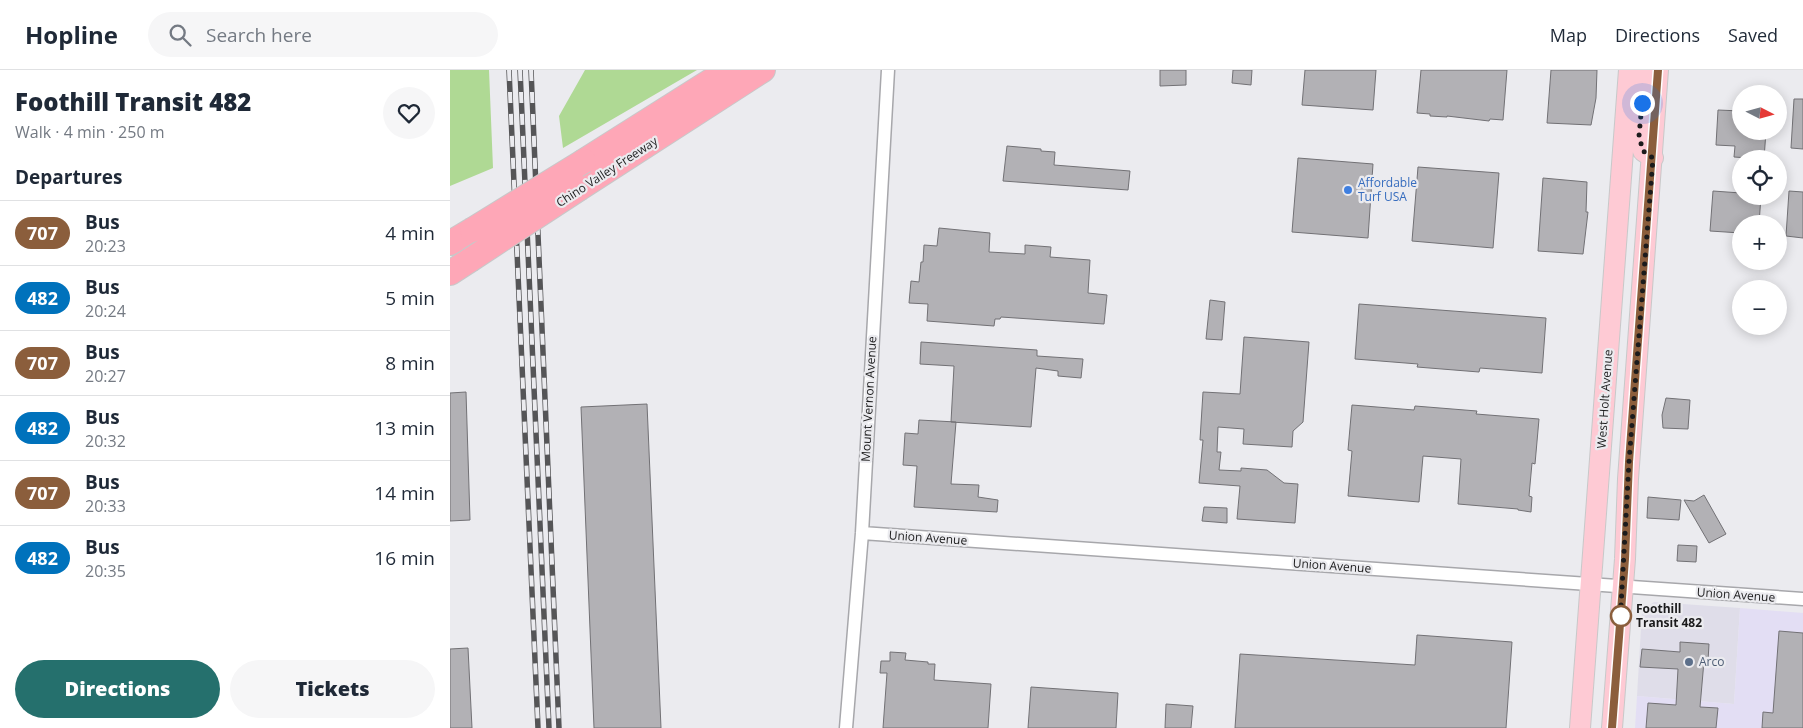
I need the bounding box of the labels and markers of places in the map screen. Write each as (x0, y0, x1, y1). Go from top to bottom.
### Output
place label: Affordable Turf USA (1358, 174, 1417, 205)
marker: Affordable Turf USA (1342, 184, 1354, 196)
place label: Foothill Transit 482 (1636, 600, 1702, 631)
marker: Foothill Transit 482 (1610, 605, 1632, 627)
place label: Arco (1699, 653, 1724, 670)
marker: Arco (1683, 656, 1695, 668)

